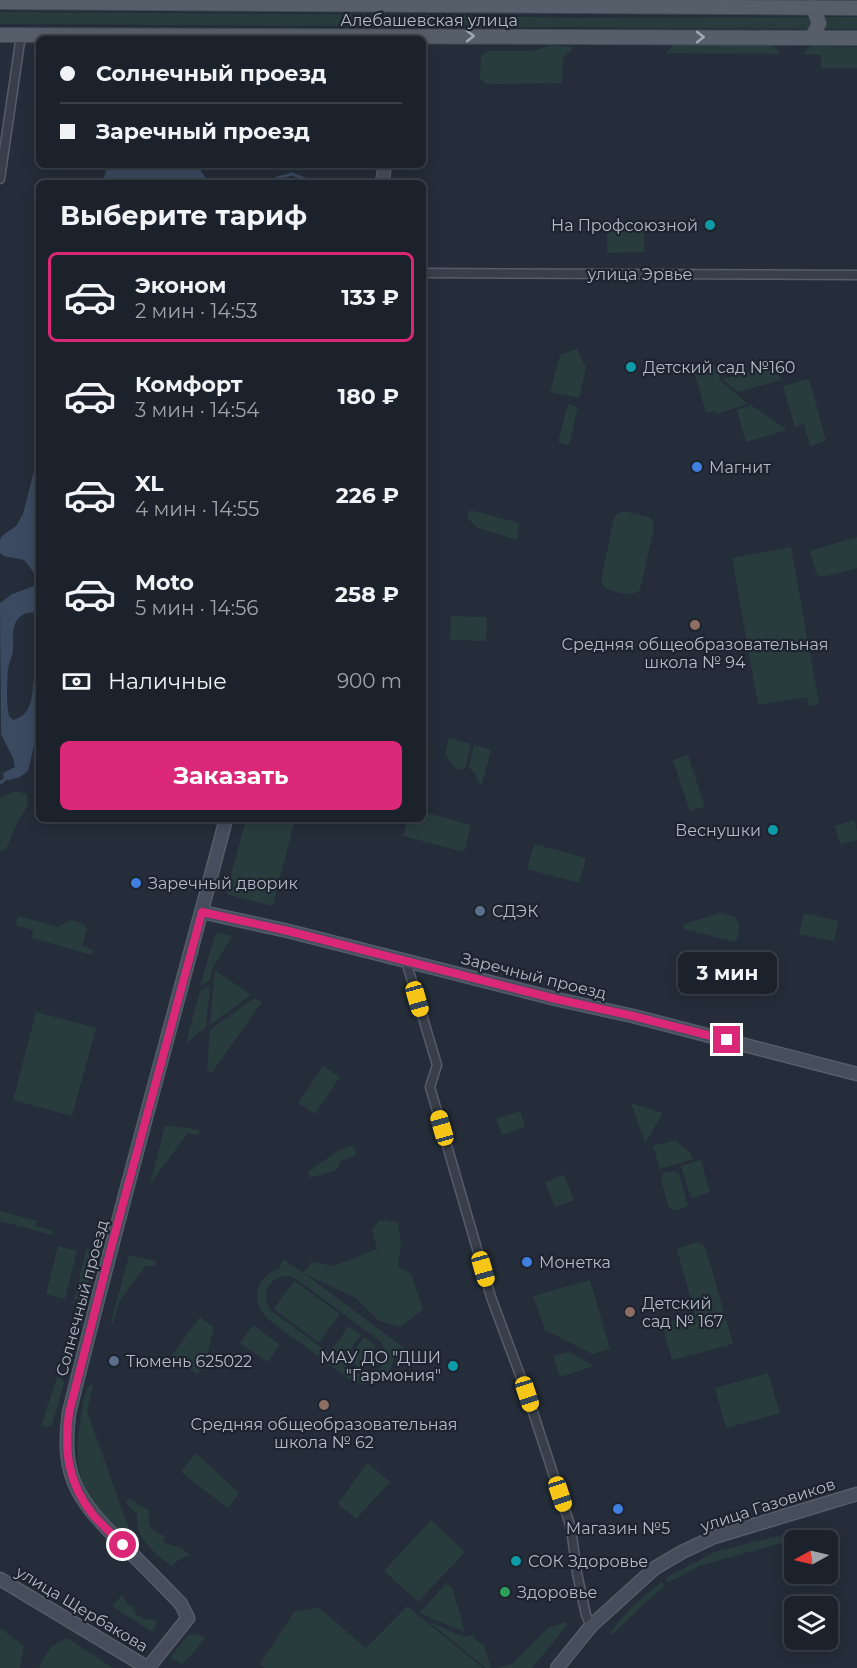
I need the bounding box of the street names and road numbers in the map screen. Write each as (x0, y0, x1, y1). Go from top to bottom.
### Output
street label: Алебашевская улица (340, 11, 518, 30)
street label: улица Эрвье (586, 265, 693, 284)
street label: Заречный проезд (459, 949, 609, 1003)
street label: Солнечный проезд (52, 1218, 112, 1378)
street label: улица Газовиков (697, 1474, 838, 1536)
street label: улица Щербакова (12, 1562, 151, 1656)

